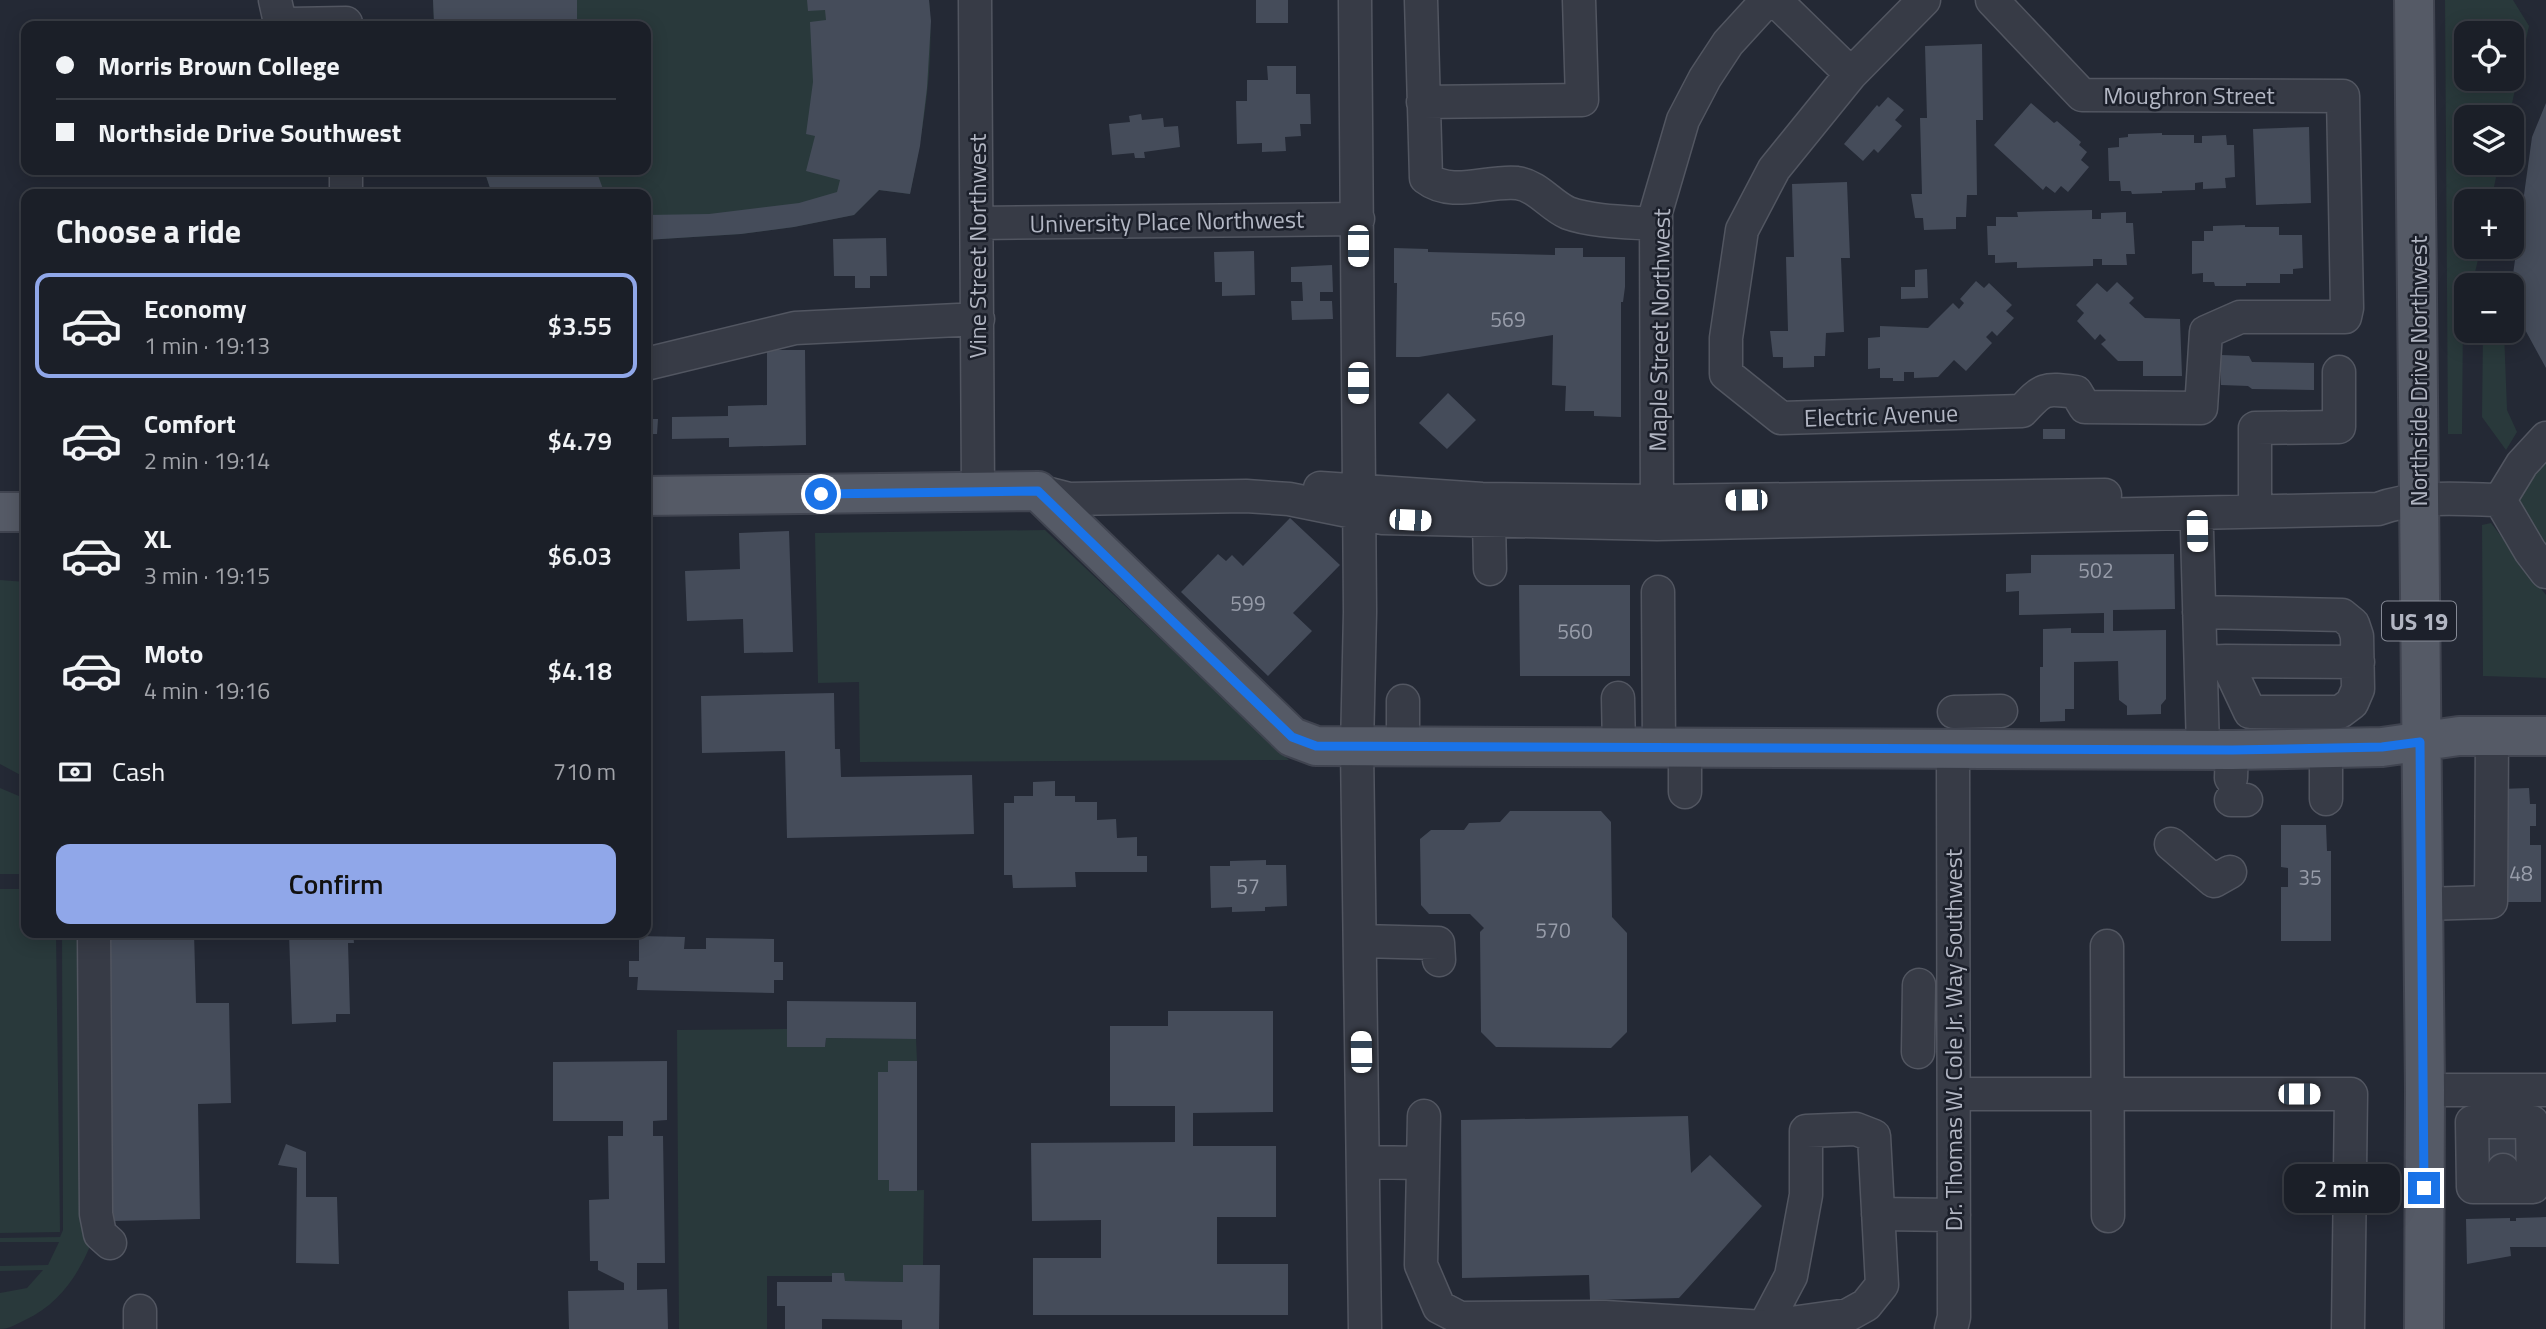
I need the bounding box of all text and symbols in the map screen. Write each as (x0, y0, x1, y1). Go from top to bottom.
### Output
map controls (2454, 21, 2524, 343)
button: locate (2454, 21, 2524, 91)
text: Morris Brown College (98, 46, 340, 85)
street label: Moughron Street (2103, 77, 2275, 113)
button: layers (2454, 105, 2524, 175)
text: Northside Drive Southwest (98, 113, 401, 152)
street label: Vine Street Northwest (959, 133, 995, 358)
button: + (2454, 189, 2524, 259)
street label: University Place Northwest (1029, 201, 1305, 241)
text: Choose a ride (56, 207, 241, 255)
street label: Maple Street Northwest (1639, 208, 1679, 452)
car (1348, 225, 1369, 267)
street label: Northside Drive Northwest (2400, 235, 2436, 506)
button: − (2454, 273, 2524, 343)
text: Economy (144, 289, 246, 328)
icon: car (60, 294, 123, 357)
house number: 569 (1490, 303, 1526, 335)
text: $3.55 (548, 306, 612, 345)
text: 1 min · 19:13 (144, 328, 270, 363)
car (1348, 362, 1369, 404)
street label: Electric Avenue (1803, 394, 1959, 436)
text: Comfort (144, 404, 236, 443)
icon: car (60, 409, 123, 472)
text: $4.79 (548, 421, 612, 460)
text: 2 min · 19:14 (144, 443, 270, 478)
route start (805, 478, 837, 510)
car (1725, 489, 1768, 511)
car (1389, 508, 1432, 532)
car (2187, 510, 2208, 552)
text: XL (144, 519, 171, 558)
icon: car (60, 524, 123, 587)
text: $6.03 (548, 536, 612, 575)
house number: 502 (2078, 554, 2114, 586)
text: 3 min · 19:15 (144, 558, 270, 593)
house number: 599 (1230, 587, 1266, 619)
road number: US 19 (2382, 601, 2456, 640)
house number: 560 (1557, 615, 1593, 647)
text: Moto (144, 634, 203, 673)
icon: car (60, 639, 123, 702)
text: $4.18 (548, 651, 612, 690)
text: 4 min · 19:16 (144, 673, 270, 708)
text: Cash (112, 752, 165, 791)
icon: cash (56, 753, 94, 791)
text: 710 m (553, 754, 616, 789)
button: Confirm (56, 844, 616, 924)
street label: Dr. Thomas W. Cole Jr. Way Southwest (1935, 848, 1971, 1231)
house number: 48 (2509, 857, 2533, 889)
house number: 35 (2298, 861, 2322, 893)
house number: 57 (1236, 870, 1260, 902)
house number: 570 (1535, 914, 1571, 946)
car (1351, 1031, 1372, 1073)
car (2279, 1084, 2321, 1105)
callout: 2 min (2284, 1164, 2400, 1212)
text: 2 min (2314, 1171, 2370, 1206)
route end (2408, 1172, 2440, 1204)

